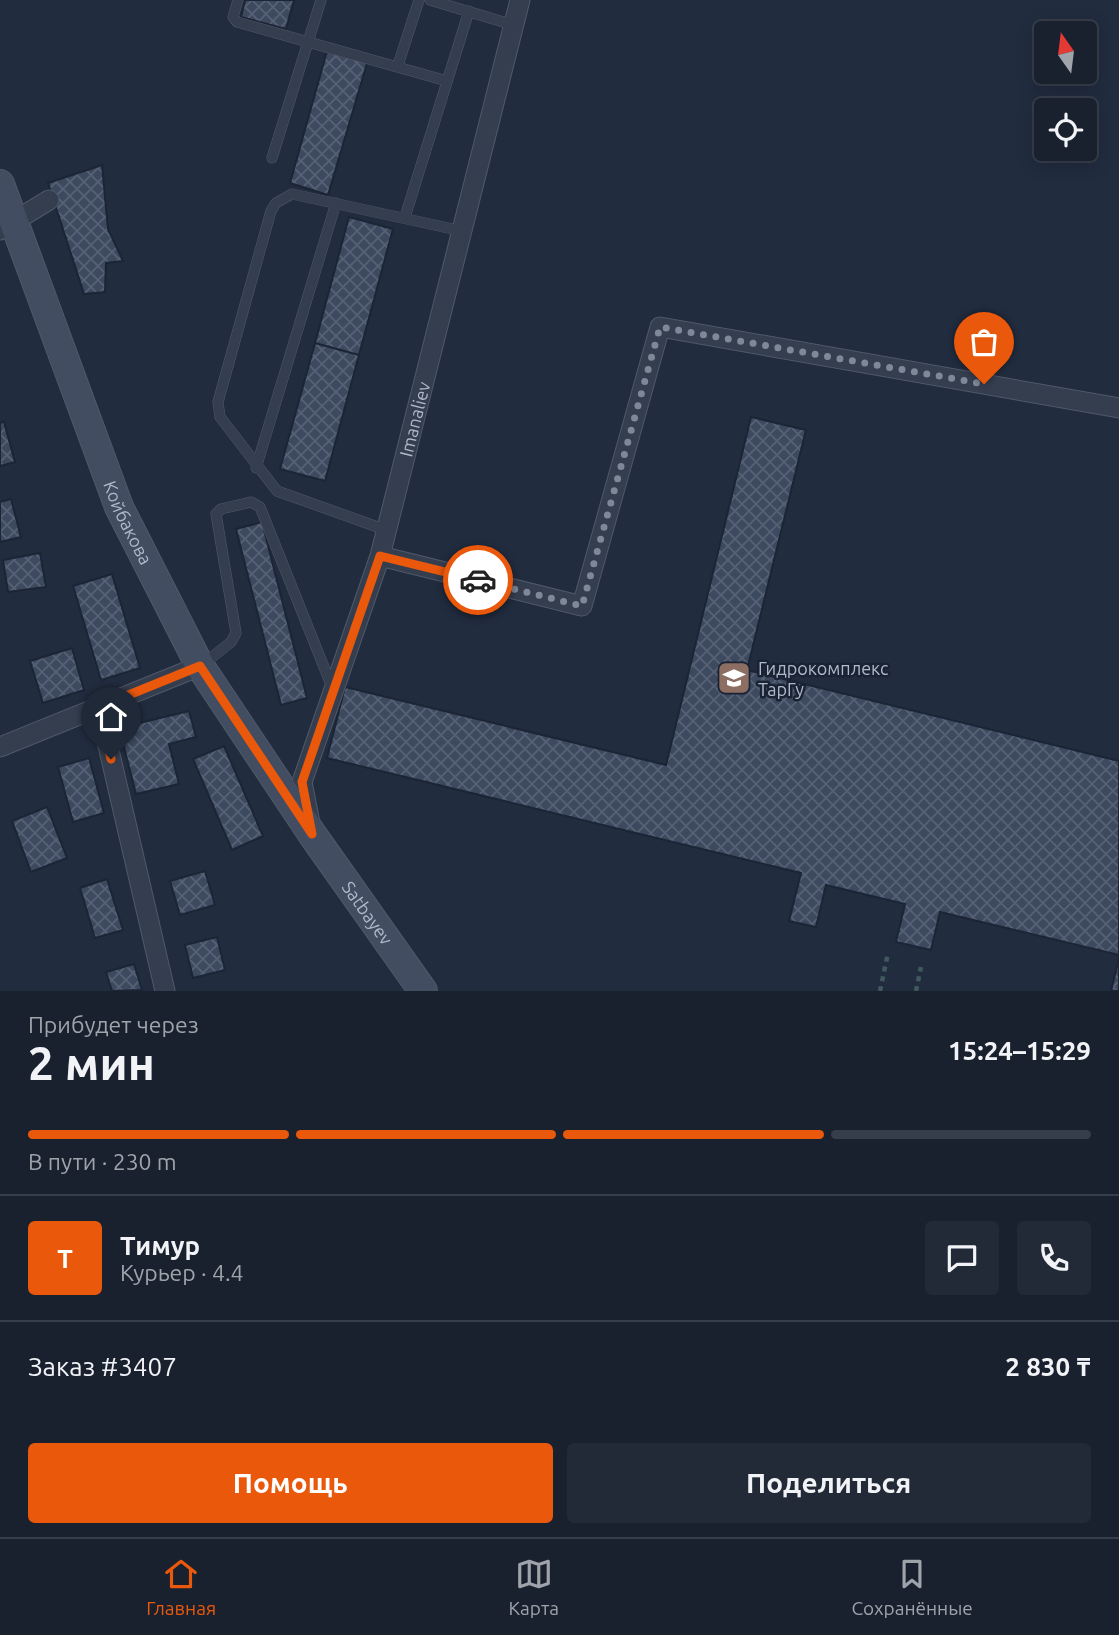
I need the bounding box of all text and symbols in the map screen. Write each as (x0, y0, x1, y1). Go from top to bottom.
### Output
north arrow (1034, 21, 1097, 84)
map controls (1034, 21, 1097, 161)
button: locate (1034, 98, 1097, 161)
pin (954, 312, 1014, 384)
icon: bag (965, 323, 1003, 361)
street label: Imanaliev (395, 379, 434, 459)
street label: Койбакова (100, 478, 156, 568)
courier (443, 545, 513, 615)
icon: car (459, 561, 497, 599)
place label: Гидрокомплекс ТарГу (758, 658, 888, 699)
school or university icon: Гидрокомплекс ТарГу (715, 659, 753, 697)
pin (81, 687, 141, 759)
icon: home (92, 698, 130, 736)
street label: Satbayev (338, 877, 397, 948)
text: Прибудет через (28, 1012, 199, 1037)
text: 15:24–15:29 (948, 1036, 1091, 1065)
text: 2 мин (28, 1037, 155, 1089)
text: В пути · 230 m (28, 1149, 177, 1174)
button: chat (925, 1221, 999, 1295)
button: phone (1017, 1221, 1091, 1295)
text: Тимур (120, 1231, 200, 1260)
text: Т (57, 1244, 73, 1273)
text: Курьер · 4.4 (120, 1260, 244, 1285)
text: Заказ #3407 (28, 1352, 177, 1381)
text: 2 830 ₸ (1005, 1352, 1091, 1381)
button: Помощь (28, 1443, 553, 1523)
button: Поделиться (567, 1443, 1091, 1523)
tab: Главная (146, 1555, 216, 1619)
tab: Карта (508, 1555, 559, 1619)
tab: Сохранённые (851, 1555, 973, 1619)

